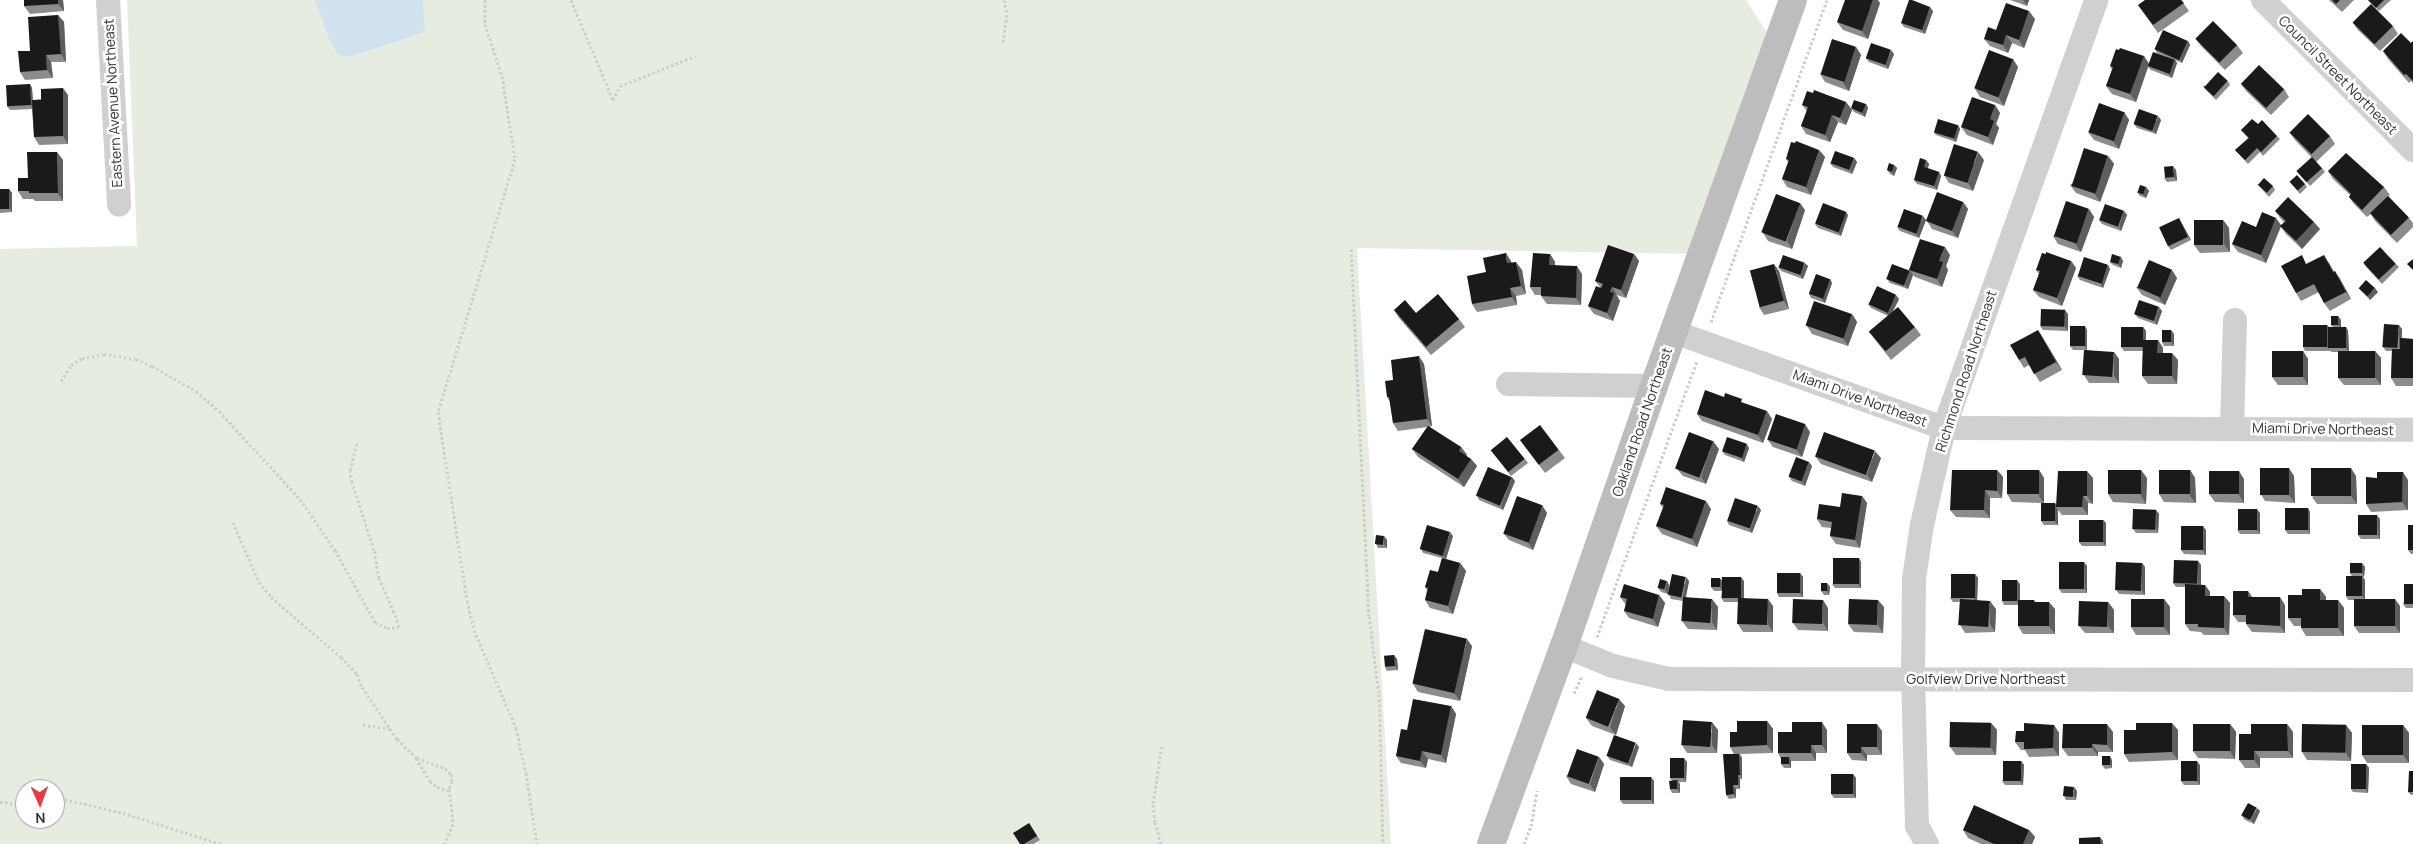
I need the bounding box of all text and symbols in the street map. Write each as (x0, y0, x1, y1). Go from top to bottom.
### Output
street label: Council Street Northeast (2275, 12, 2401, 138)
street label: Eastern Avenue Northeast (100, 18, 126, 188)
street label: Richmond Road Northeast (1932, 288, 2000, 454)
street label: Oakland Road Northeast (1609, 345, 1675, 499)
street label: Miami Drive Northeast (1790, 366, 1930, 430)
street label: Miami Drive Northeast (2252, 419, 2394, 439)
street label: Golfview Drive Northeast (1906, 671, 2066, 687)
north arrow (15, 779, 65, 829)
text: N (35, 809, 46, 828)

